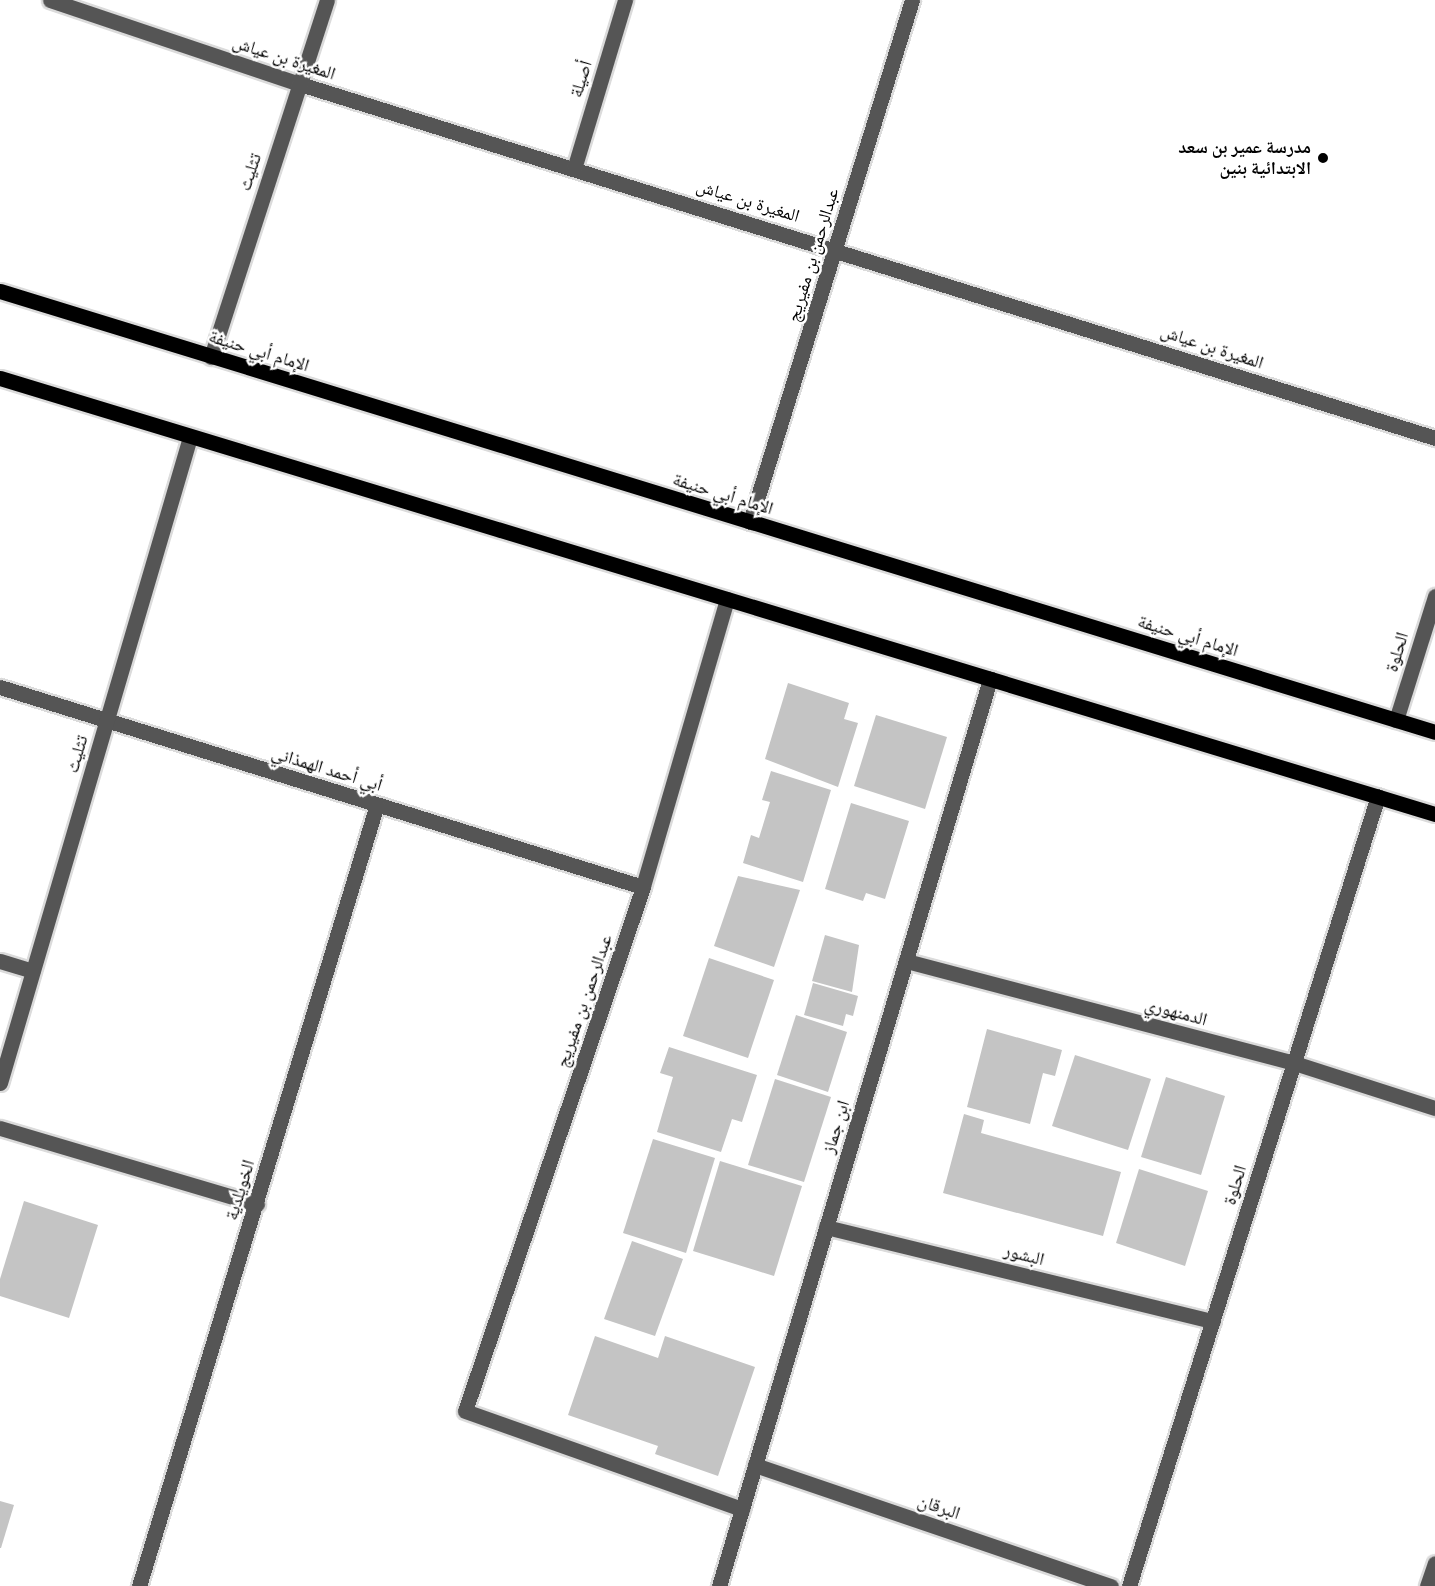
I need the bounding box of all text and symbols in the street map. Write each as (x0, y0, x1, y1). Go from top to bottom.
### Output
street label: المغيرة بن عياش (230, 31, 338, 85)
street label: أصيلة (565, 58, 597, 100)
place label: مدرسة عمير بن سعد الابتدائية بنين (1178, 137, 1311, 180)
street label: تثليث (234, 150, 266, 194)
marker: مدرسة عمير بن سعد الابتدائية بنين (1316, 151, 1330, 165)
street label: المغيرة بن عياش (694, 175, 802, 227)
street label: عبدالرحمن بن مفيريج (782, 185, 844, 325)
street label: المغيرة بن عياش (1158, 320, 1266, 374)
street label: الإمام أبي حنيفة (206, 325, 312, 377)
street label: الإمام أبي حنيفة (670, 468, 776, 520)
street label: الإمام أبي حنيفة (1135, 610, 1241, 662)
street label: الحلوة (1381, 630, 1413, 674)
street label: تثليث (61, 733, 93, 775)
street label: أبي أحمد الهمذاني (269, 742, 385, 796)
street label: عبدالرحمن بن مفيريج (551, 932, 617, 1070)
street label: الدمنهوري (1143, 993, 1209, 1031)
street label: ابن جماز (818, 1098, 854, 1156)
street label: الخويلدية (221, 1157, 259, 1223)
street label: الحلوة (1219, 1163, 1251, 1207)
street label: البشور (1002, 1240, 1046, 1270)
street label: البرقان (915, 1490, 963, 1524)

